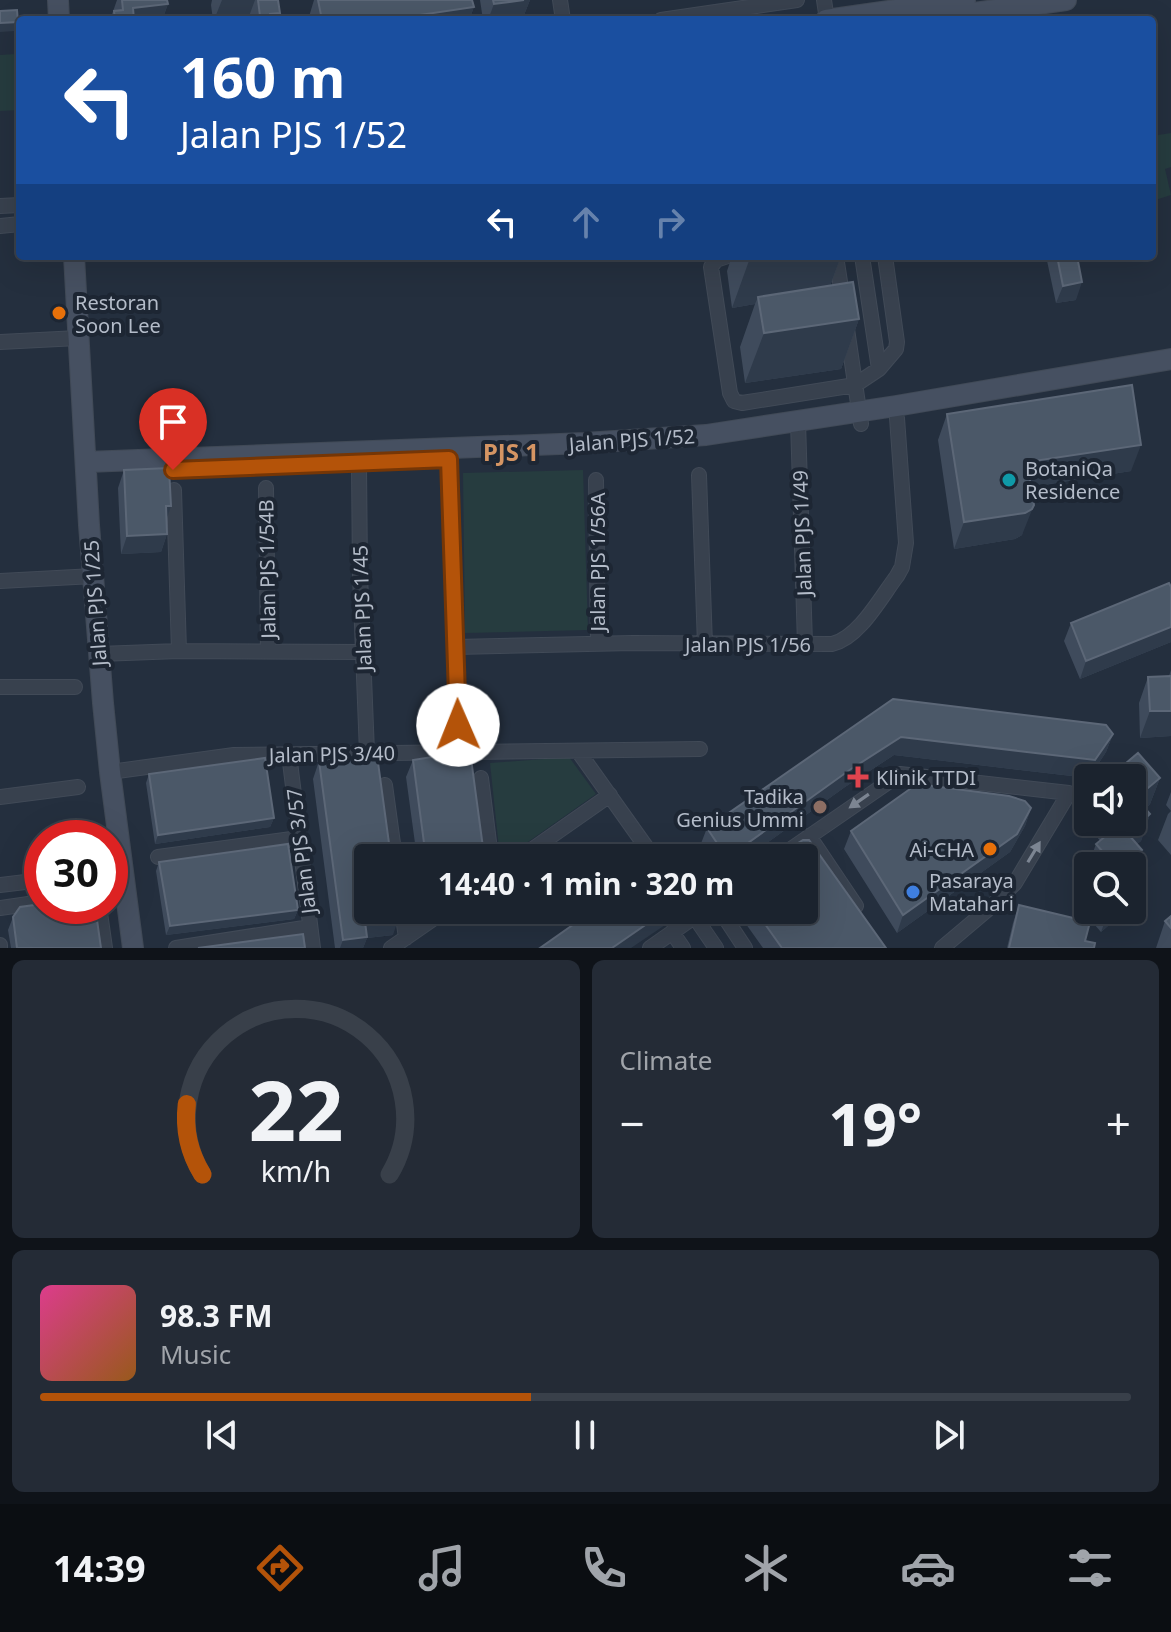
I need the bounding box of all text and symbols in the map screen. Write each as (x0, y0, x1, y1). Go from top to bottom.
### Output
text: 160 m (180, 38, 345, 114)
icon: left (48, 48, 152, 152)
text: Jalan PJS 1/52 (180, 110, 407, 159)
icon: left (480, 200, 524, 244)
icon: ahead (564, 200, 608, 244)
icon: right (648, 200, 692, 244)
place label: Restoran Soon Lee (75, 289, 161, 339)
marker: Restoran Soon Lee (50, 304, 68, 322)
pin (139, 388, 207, 470)
icon: arrive (151, 400, 195, 444)
street label: Jalan PJS 1/52 (566, 422, 696, 458)
district label: PJS 1 (483, 435, 539, 468)
place label: BotaniQa Residence (1025, 455, 1120, 505)
street label: Jalan PJS 1/49 (786, 470, 818, 598)
marker: BotaniQa Residence (1000, 471, 1018, 489)
street label: Jalan PJS 1/56A (584, 492, 611, 633)
street label: Jalan PJS 1/54B (252, 499, 282, 641)
street label: Jalan PJS 1/25 (77, 539, 113, 669)
street label: Jalan PJS 1/45 (346, 545, 378, 673)
street label: Jalan PJS 1/56 (683, 631, 811, 658)
position arrow (416, 683, 500, 767)
street label: Jalan PJS 3/40 (267, 739, 395, 769)
place label: Klinik TTDI (876, 764, 976, 791)
map controls (1074, 764, 1146, 924)
button: sound (1074, 764, 1146, 836)
marker: Klinik TTDI (847, 766, 869, 788)
place label: Tadika Genius Ummi (676, 783, 804, 833)
street label: Jalan PJS 3/57 (280, 787, 322, 917)
one-way arrow (849, 793, 870, 808)
marker: Tadika Genius Ummi (811, 798, 829, 816)
speed limit sign: 30 (24, 820, 128, 924)
place label: Ai-CHA (909, 836, 974, 863)
marker: Ai-CHA (981, 840, 999, 858)
one-way arrow (1026, 841, 1040, 863)
button: search (1074, 852, 1146, 924)
text: 14:40 · 1 min · 320 m (438, 863, 734, 904)
place label: Pasaraya Matahari (929, 867, 1014, 917)
marker: Pasaraya Matahari (904, 883, 922, 901)
text: Climate (620, 1042, 712, 1078)
text: 22 (248, 1052, 343, 1165)
text: 19° (828, 1082, 922, 1164)
text: − (620, 1093, 645, 1153)
text: + (1106, 1093, 1131, 1153)
text: km/h (261, 1151, 331, 1190)
text: 98.3 FM (160, 1295, 272, 1336)
text: Music (160, 1336, 231, 1372)
icon: previous (200, 1413, 244, 1457)
icon: pause (563, 1413, 607, 1457)
icon: next (927, 1413, 971, 1457)
icon: directions (252, 1540, 308, 1596)
icon: music (414, 1540, 470, 1596)
icon: phone (576, 1540, 632, 1596)
icon: climate (738, 1540, 794, 1596)
icon: car (900, 1540, 956, 1596)
icon: filters (1062, 1540, 1118, 1596)
text: 14:39 (53, 1544, 146, 1593)

